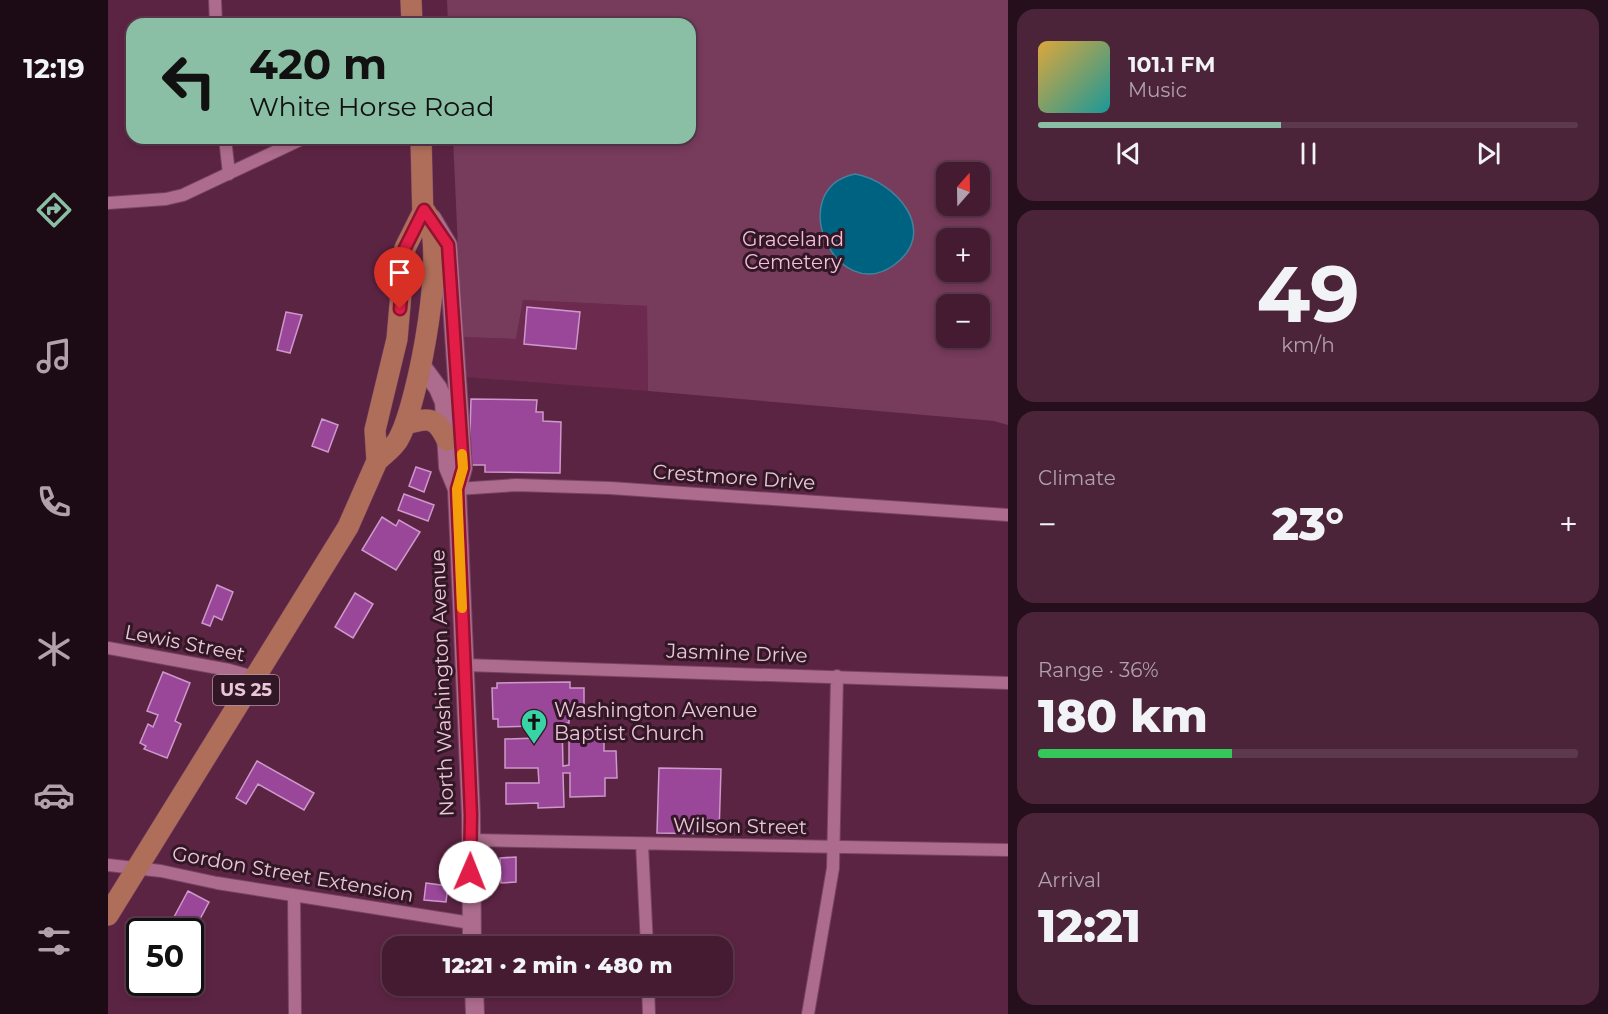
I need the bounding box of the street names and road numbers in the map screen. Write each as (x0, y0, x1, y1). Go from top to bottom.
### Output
street label: Crestmore Drive (652, 459, 816, 495)
street label: North Washington Avenue (425, 549, 459, 817)
street label: Lewis Street (123, 620, 247, 666)
street label: Jasmine Drive (665, 639, 808, 667)
road number: US 25 (213, 675, 279, 705)
street label: Wilson Street (673, 813, 807, 839)
street label: Gordon Street Extension (170, 841, 416, 907)

